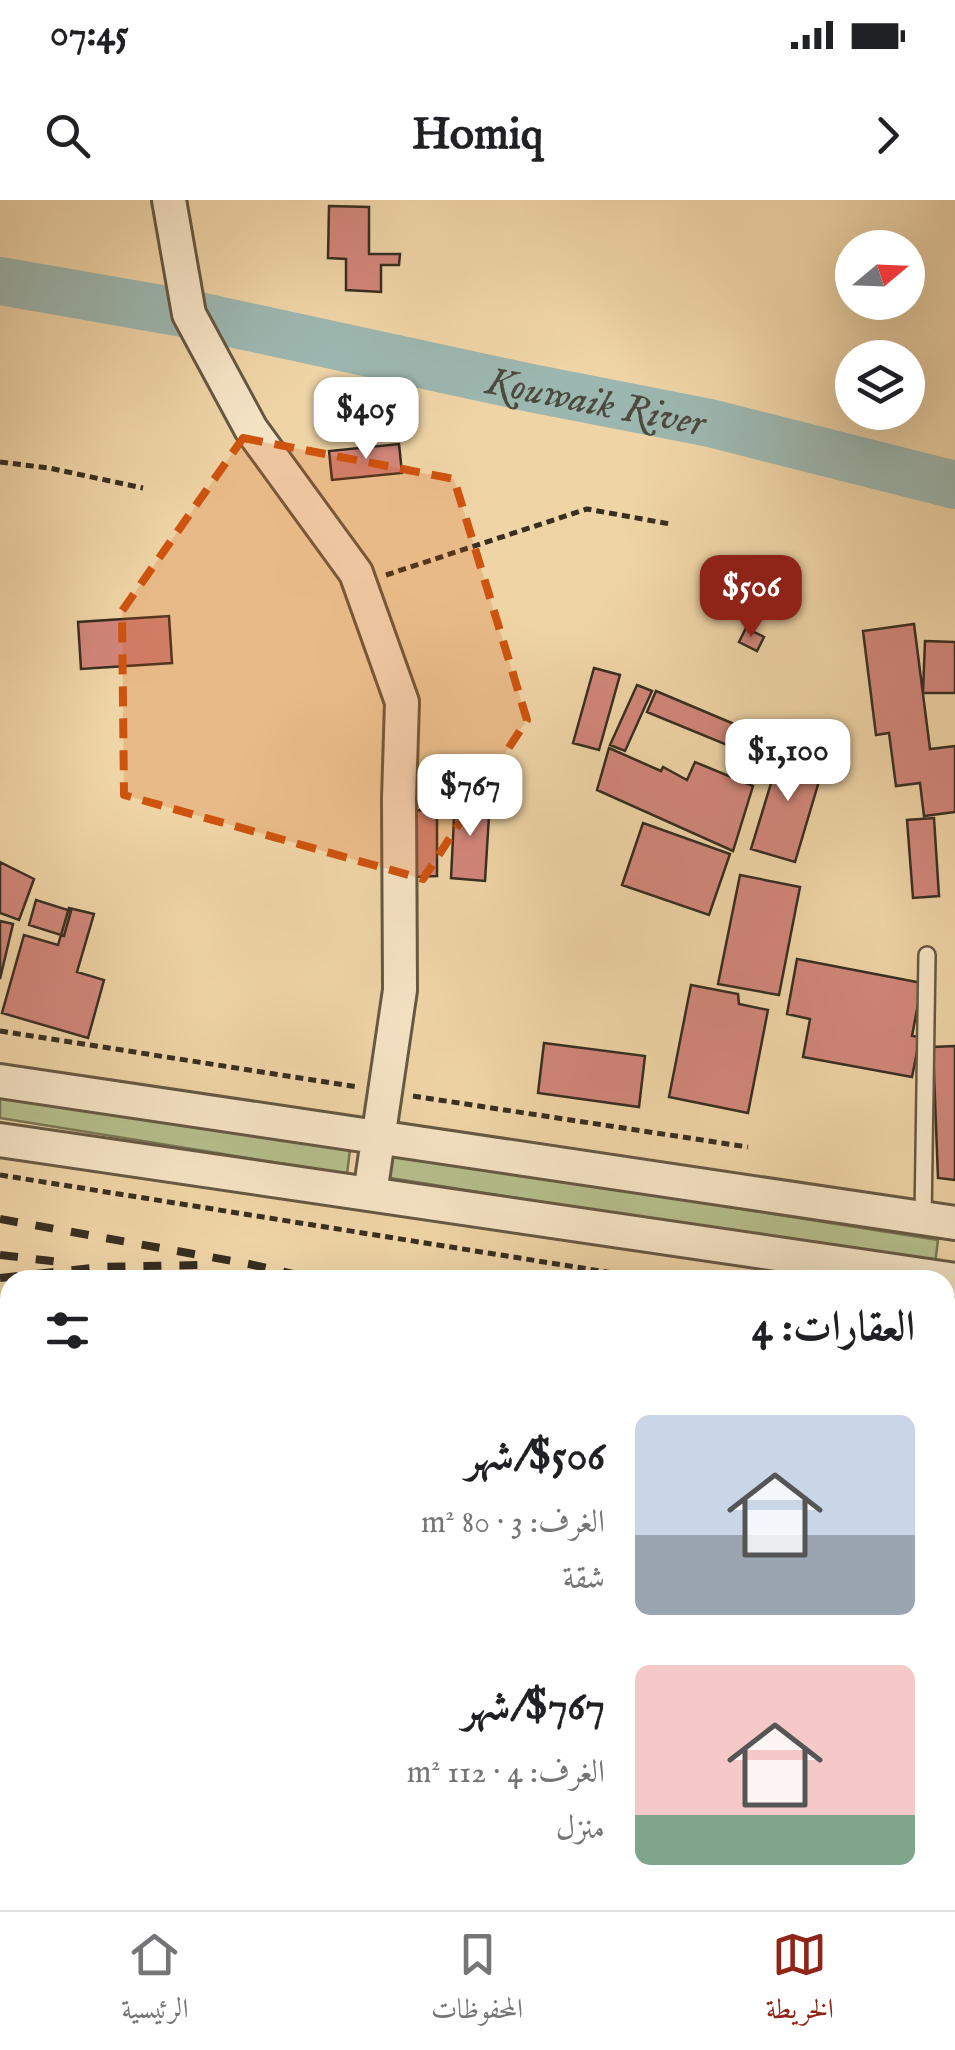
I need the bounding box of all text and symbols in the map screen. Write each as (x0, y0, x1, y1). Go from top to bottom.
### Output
text: 07:45 (50, 11, 129, 59)
text: Homiq (412, 107, 543, 164)
icon: search (40, 108, 95, 163)
icon: forward (860, 108, 915, 163)
north arrow (835, 230, 925, 320)
map controls (835, 230, 925, 430)
button: layers (835, 340, 925, 430)
water label: Kouwaik River (479, 357, 712, 451)
pin: $405 (307, 377, 425, 462)
text: $405 (336, 389, 396, 430)
pin: $506 (692, 555, 810, 640)
text: $506 (722, 567, 780, 608)
pin: $1,100 (707, 719, 869, 804)
text: $1,100 (747, 731, 829, 772)
pin: $767 (411, 754, 529, 839)
text: $767 (439, 766, 501, 807)
text: العقارات: 4 (752, 1302, 915, 1355)
icon: filters (40, 1303, 95, 1358)
text: $506/شهر (466, 1431, 605, 1484)
icon: home (715, 1455, 835, 1575)
text: الغرف: 3 · 80 m² (421, 1503, 605, 1544)
text: شقة (563, 1559, 605, 1600)
text: $767/شهر (462, 1681, 605, 1734)
icon: home (715, 1705, 835, 1825)
text: الغرف: 4 · 112 m² (407, 1753, 605, 1794)
text: منزل (556, 1809, 605, 1850)
tab: الرئيسية (121, 1927, 188, 2036)
tab: المحفوظات (431, 1927, 523, 2036)
tab: الخريطة (766, 1927, 834, 2036)

